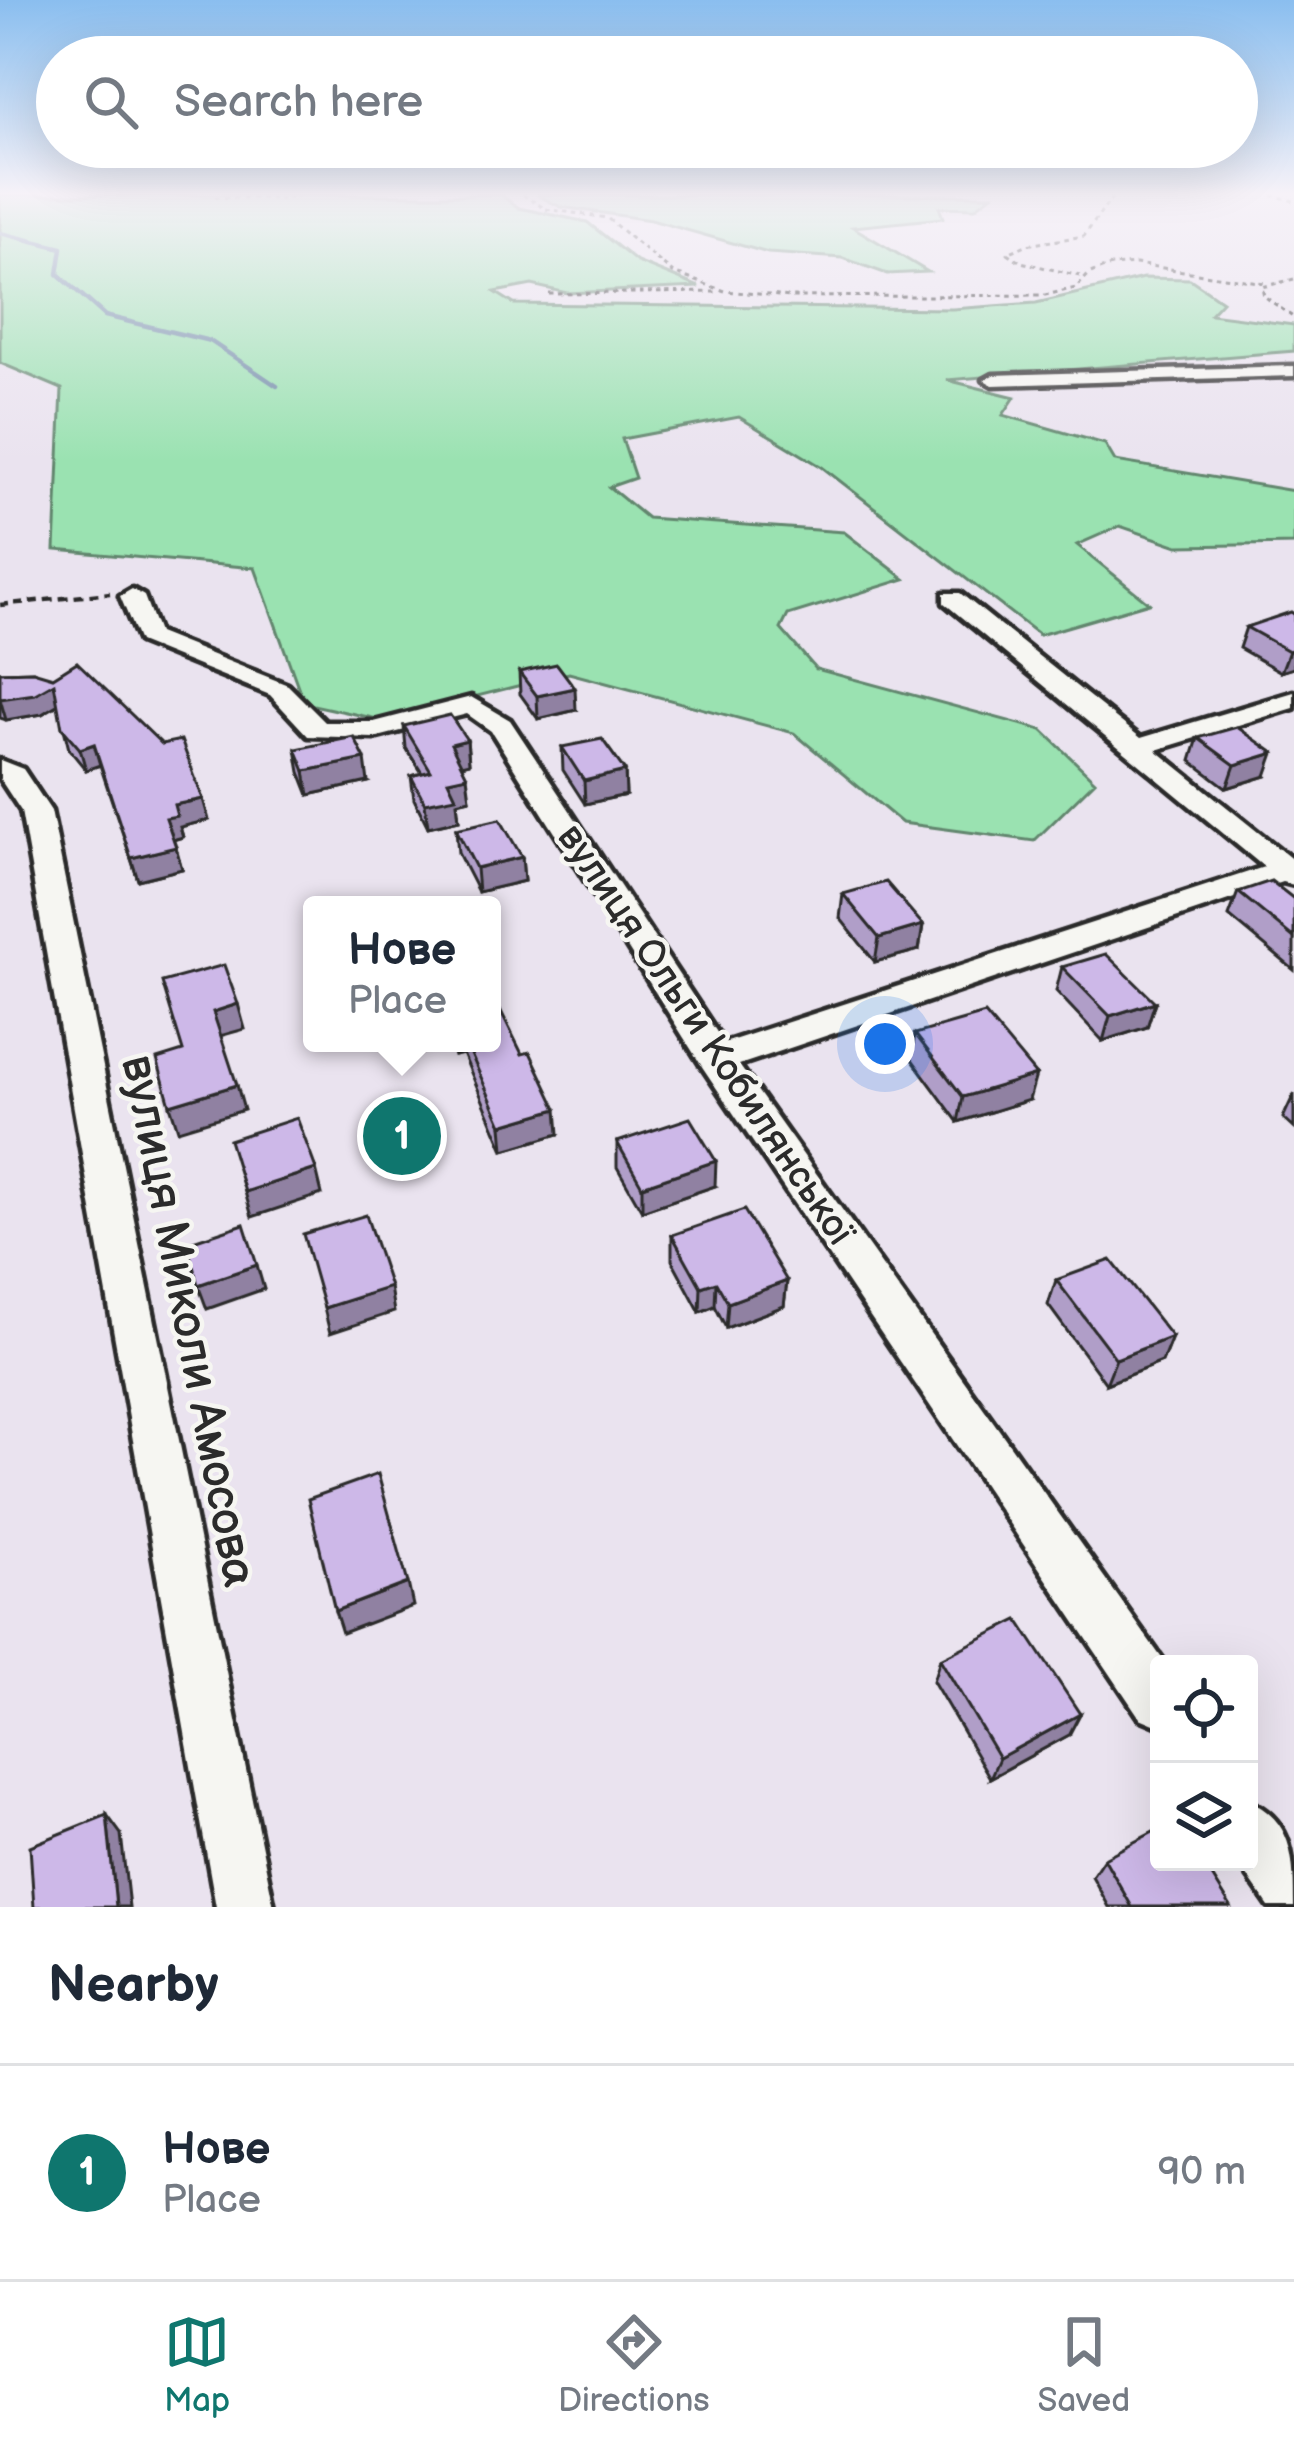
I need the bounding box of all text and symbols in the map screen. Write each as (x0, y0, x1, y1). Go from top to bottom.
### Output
search box (36, 36, 1258, 168)
icon: search (78, 69, 144, 135)
text: Search here (174, 75, 423, 130)
street label: вулиця Ольги Кобилянської (547, 816, 864, 1255)
popup (303, 896, 501, 1052)
text: Нове (348, 923, 456, 978)
text: Place (348, 978, 447, 1025)
your location (855, 1014, 915, 1074)
street label: вулиця Миколи Амосова (108, 1050, 268, 1592)
pin: 1 (363, 1091, 441, 1181)
map controls (1150, 1655, 1258, 1871)
button: locate (1150, 1655, 1258, 1763)
button: layers (1150, 1763, 1258, 1871)
text: Nearby (48, 1955, 219, 2016)
text: Нове (162, 2122, 270, 2177)
text: 1 (79, 2149, 95, 2196)
text: 90 m (1158, 2149, 1246, 2196)
text: Place (162, 2177, 261, 2224)
tab: Map (164, 2309, 230, 2421)
tab: Directions (558, 2309, 710, 2421)
tab: Saved (1037, 2309, 1130, 2421)

